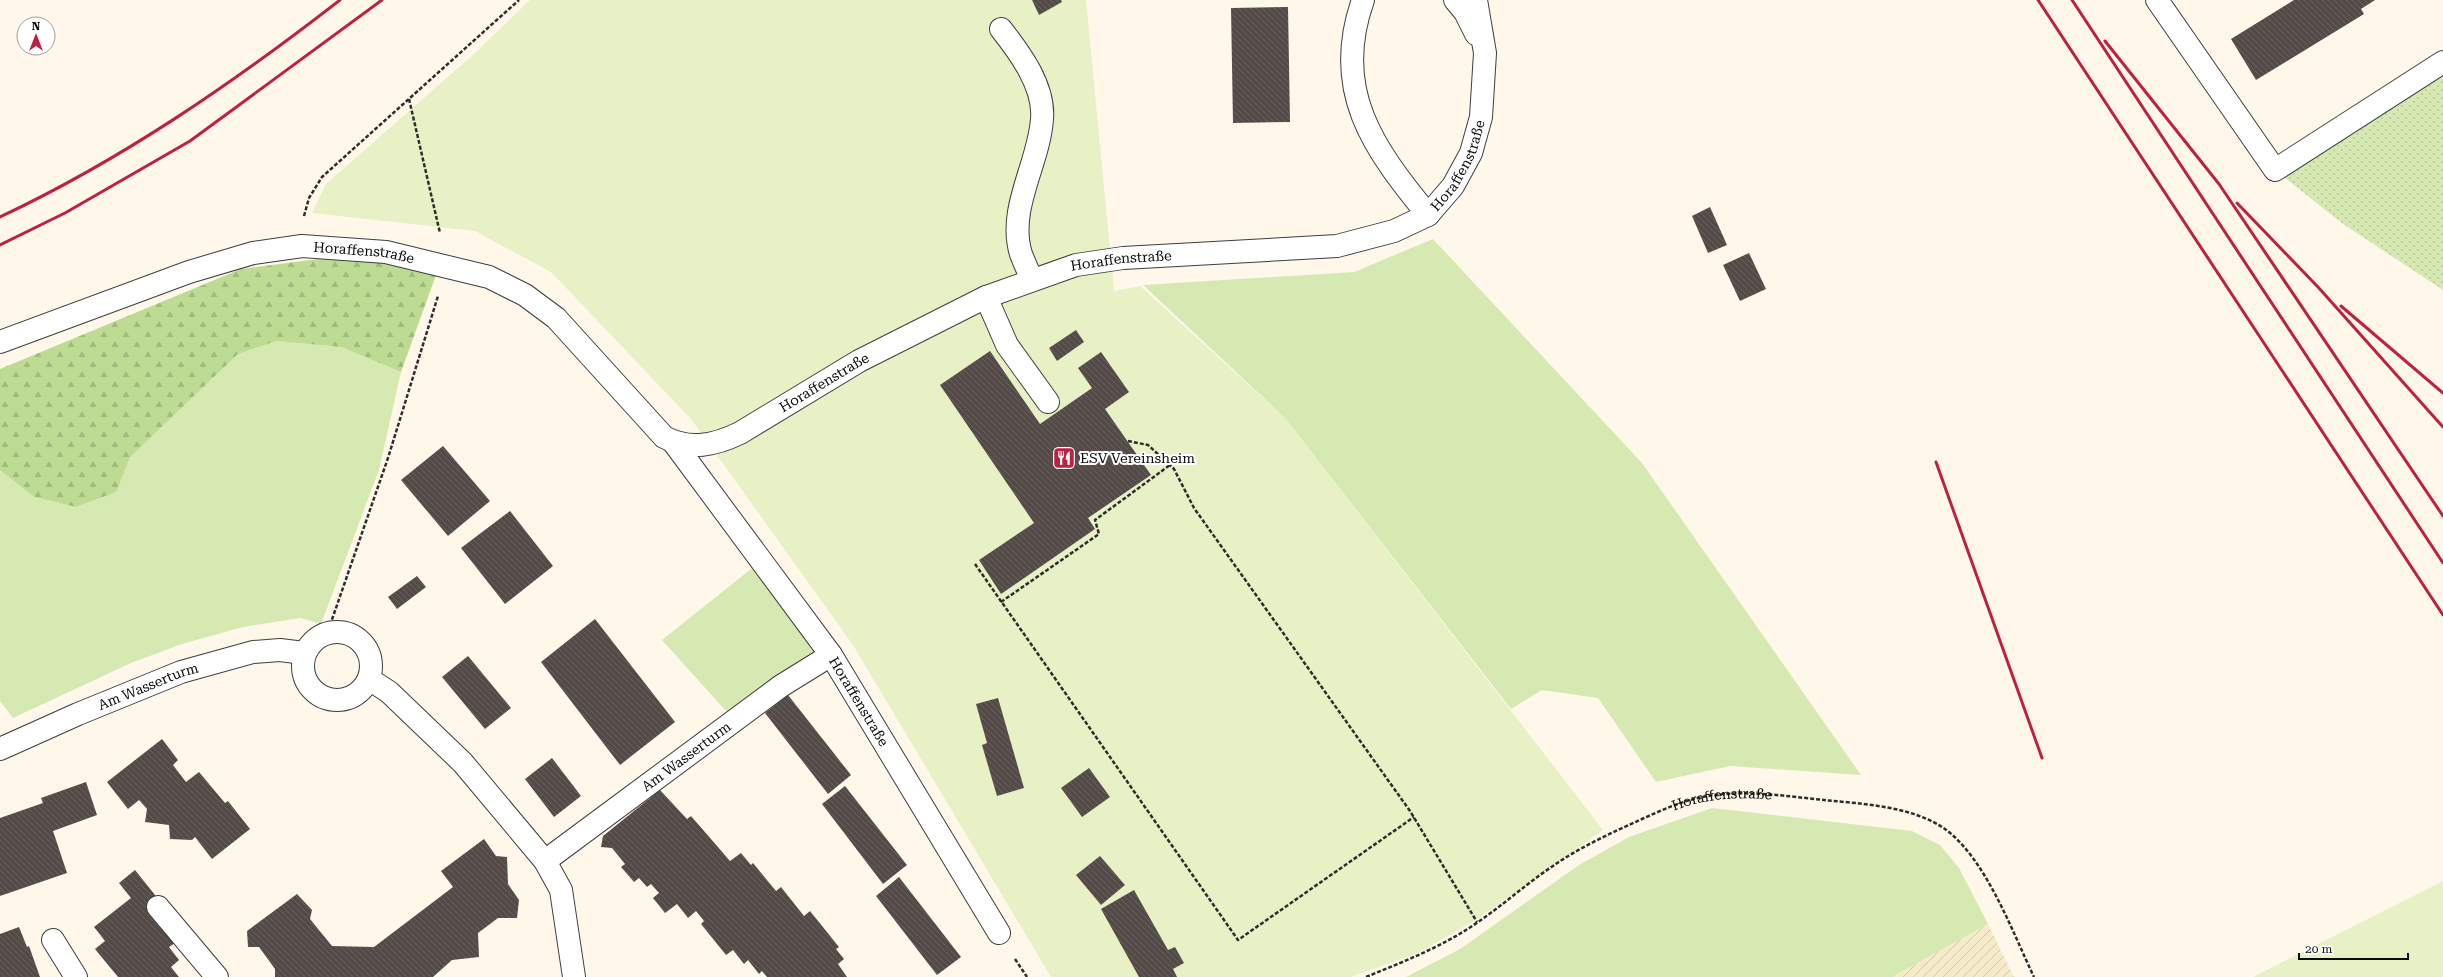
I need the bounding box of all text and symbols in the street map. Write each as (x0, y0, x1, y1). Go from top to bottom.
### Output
north arrow (16, 16, 56, 56)
text: N (32, 20, 41, 33)
street label: Horaffenstraße (1427, 118, 1488, 214)
street label: Horaffenstraße (313, 239, 416, 267)
street label: Horaffenstraße (1069, 247, 1172, 274)
street label: Horaffenstraße (776, 349, 872, 415)
restaurant icon: ESV Vereinsheim (1051, 445, 1077, 471)
place label: ESV Vereinsheim (1080, 450, 1195, 466)
street label: Horaffenstraße (826, 654, 892, 749)
street label: Am Wasserturm (95, 660, 200, 713)
street label: Am Wasserturm (639, 718, 734, 794)
street label: Horaffenstraße (1669, 785, 1773, 814)
scale bar (2299, 935, 2408, 961)
text: 20 m (2305, 942, 2332, 956)

